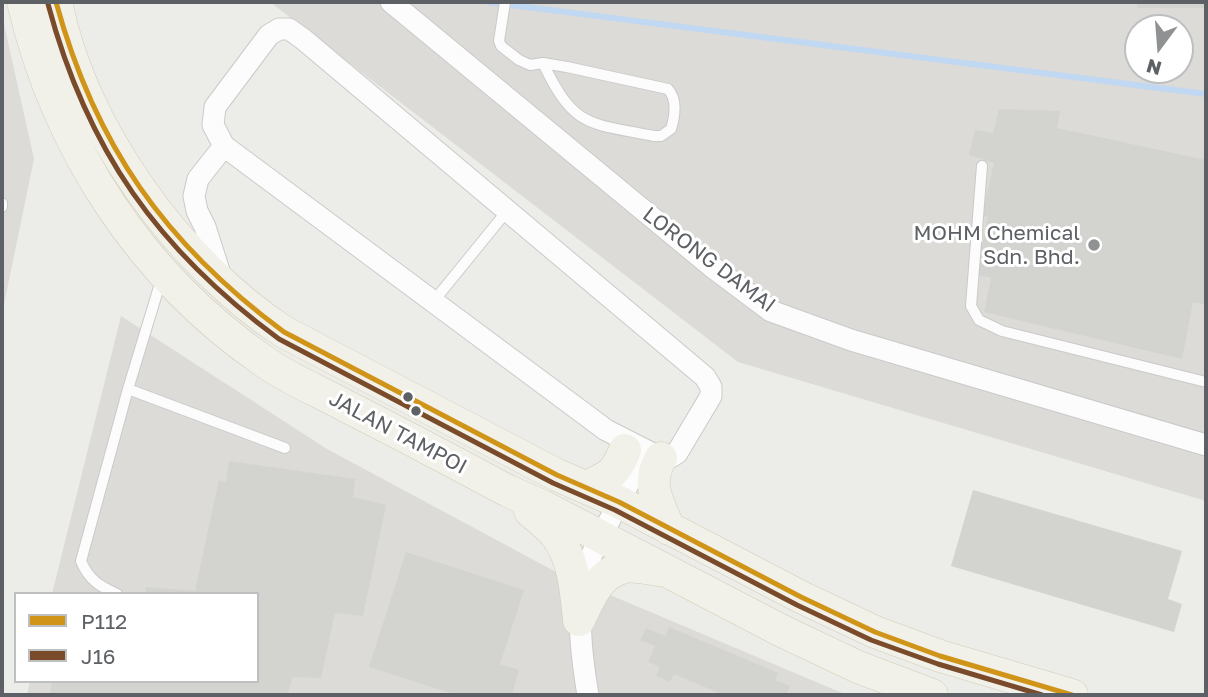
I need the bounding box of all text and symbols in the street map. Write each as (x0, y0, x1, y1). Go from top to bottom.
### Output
north arrow (1124, 14, 1194, 84)
text: N (1144, 55, 1164, 81)
street label: LORONG DAMAI (638, 202, 780, 318)
place label: MOHM Chemical Sdn. Bhd. (914, 220, 1080, 270)
marker: MOHM Chemical Sdn. Bhd. (1086, 237, 1102, 253)
street label: JALAN TAMPOI (325, 386, 471, 480)
unlabelled marker (401, 390, 415, 404)
unlabelled marker (409, 404, 423, 418)
legend (14, 592, 259, 683)
text: P112 (81, 608, 127, 634)
text: J16 (81, 643, 116, 669)

